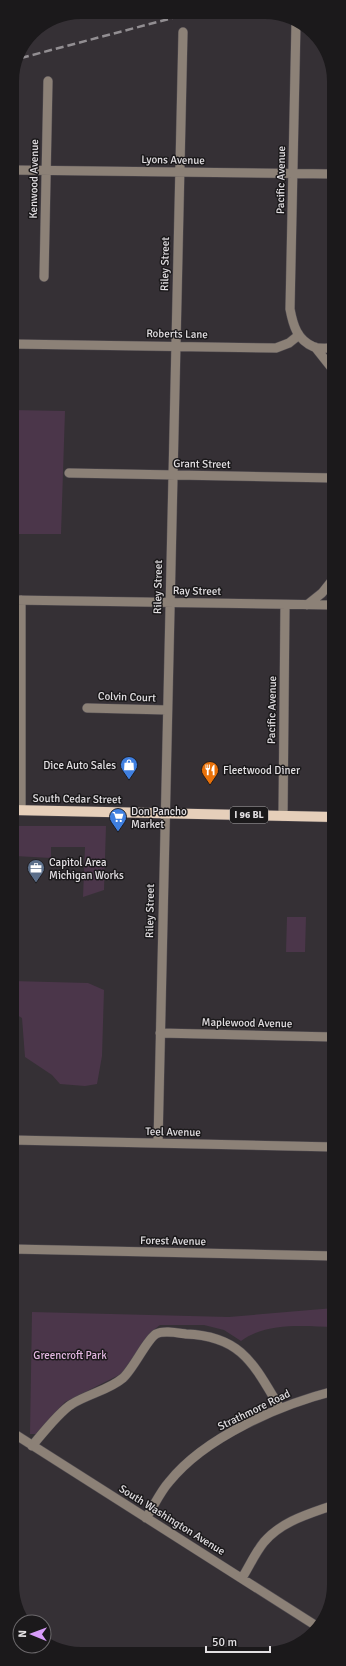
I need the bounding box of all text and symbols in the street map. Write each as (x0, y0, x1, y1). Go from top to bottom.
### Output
street label: Kenwood Avenue (27, 139, 41, 219)
street label: Pacific Avenue (274, 146, 288, 214)
street label: Lyons Avenue (141, 153, 205, 167)
street label: Riley Street (158, 237, 172, 291)
street label: Roberts Lane (146, 327, 208, 341)
street label: Grant Street (173, 457, 231, 471)
street label: Riley Street (151, 560, 165, 614)
street label: Ray Street (173, 584, 221, 598)
street label: Pacific Avenue (265, 676, 279, 744)
street label: Colvin Court (98, 689, 156, 705)
shop icon: Dice Auto Sales (119, 755, 139, 780)
place label: Dice Auto Sales (43, 759, 116, 772)
restaurant icon: Fleetwood Diner (200, 760, 220, 785)
place label: Fleetwood Diner (223, 764, 300, 777)
street label: South Cedar Street (33, 792, 122, 806)
place label: Don Pancho Market (131, 805, 187, 831)
supermarket icon: Don Pancho Market (108, 807, 128, 832)
road number: I 96 BL (230, 807, 268, 823)
place label: Capitol Area Michigan Works (49, 856, 124, 882)
office icon: Capitol Area Michigan Works (26, 858, 46, 883)
street label: Riley Street (143, 884, 157, 938)
street label: Maplewood Avenue (202, 1016, 292, 1030)
street label: Teel Avenue (145, 1125, 201, 1139)
street label: Forest Avenue (140, 1234, 206, 1248)
park label: Greencroft Park (33, 1349, 107, 1362)
street label: Strathmore Road (216, 1387, 293, 1433)
street label: South Washington Avenue (117, 1482, 227, 1558)
north arrow (12, 1614, 52, 1654)
scale bar (206, 1628, 270, 1654)
text: N (16, 1630, 29, 1638)
text: 50 m (212, 1635, 237, 1650)

